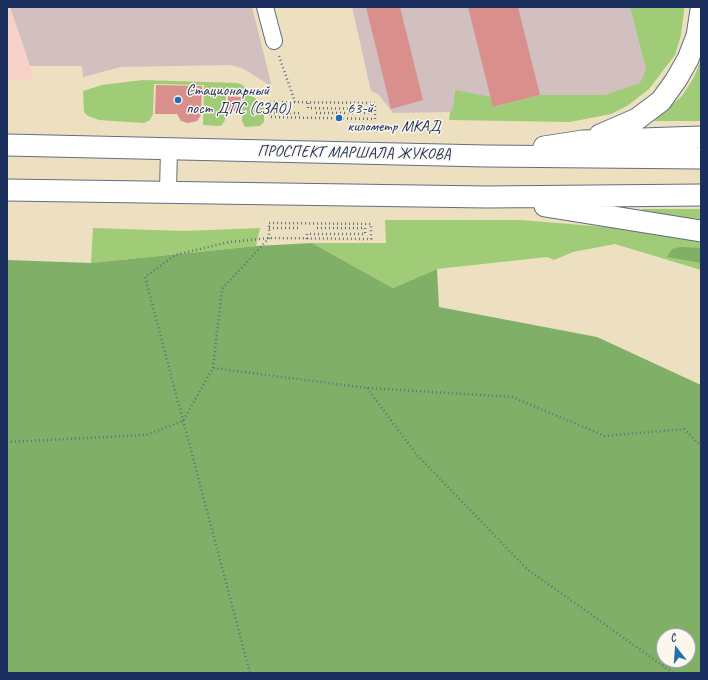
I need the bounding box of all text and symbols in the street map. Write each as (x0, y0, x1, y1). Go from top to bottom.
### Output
place label: Стационарный пост ДПС (СЗАО) (186, 81, 291, 119)
marker: Стационарный пост ДПС (СЗАО) (173, 95, 183, 105)
place label: 63-й километр МКАД (347, 99, 441, 137)
marker: 63-й километр МКАД (334, 113, 344, 123)
street label: ПРОСПЕКТ МАРШАЛА ЖУКОВА (257, 142, 451, 164)
north arrow (656, 628, 696, 668)
text: С (668, 630, 677, 645)

